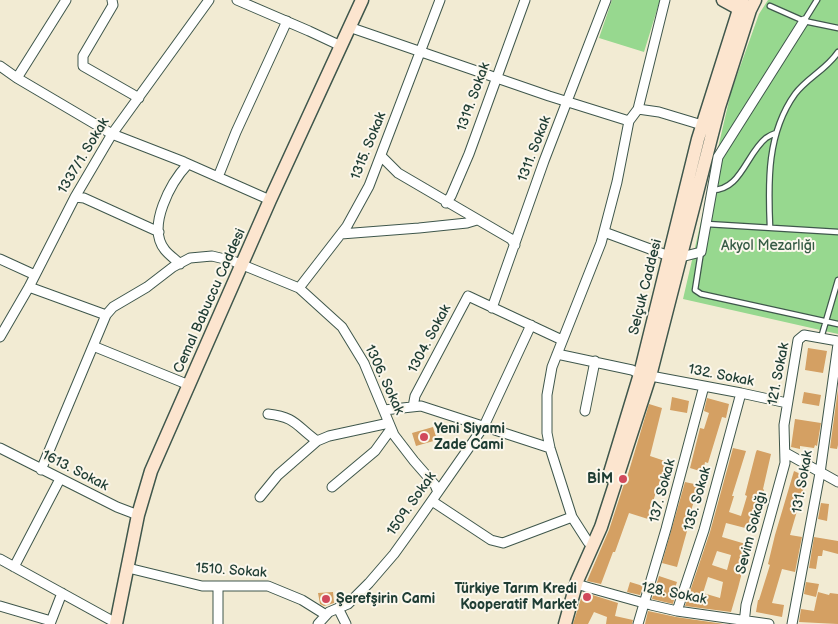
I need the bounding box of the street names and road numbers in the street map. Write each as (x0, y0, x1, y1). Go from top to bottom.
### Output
street label: 1319. Sokak (454, 60, 494, 134)
street label: 1315. Sokak (348, 110, 390, 182)
street label: 1311. Sokak (515, 114, 555, 184)
street label: 1337/1. Sokak (55, 115, 113, 197)
street label: Cemal Babuccu Caddesi (170, 226, 250, 376)
street label: Selçuk Caddesi (626, 237, 666, 337)
street label: 1304. Sokak (405, 302, 455, 376)
street label: 121. Sokak (765, 341, 793, 407)
street label: 1306. Sokak (361, 342, 407, 418)
street label: 132. Sokak (687, 361, 755, 391)
street label: 1613. Sokak (39, 447, 111, 495)
street label: 131. Sokak (789, 449, 817, 515)
street label: 137. Sokak (646, 457, 680, 525)
street label: 135. Sokak (681, 465, 715, 533)
street label: 1509. Sokak (384, 469, 440, 539)
street label: Sevim Sokağı (733, 490, 771, 576)
street label: 1510. Sokak (195, 560, 267, 582)
street label: 128. Sokak (640, 579, 708, 609)

